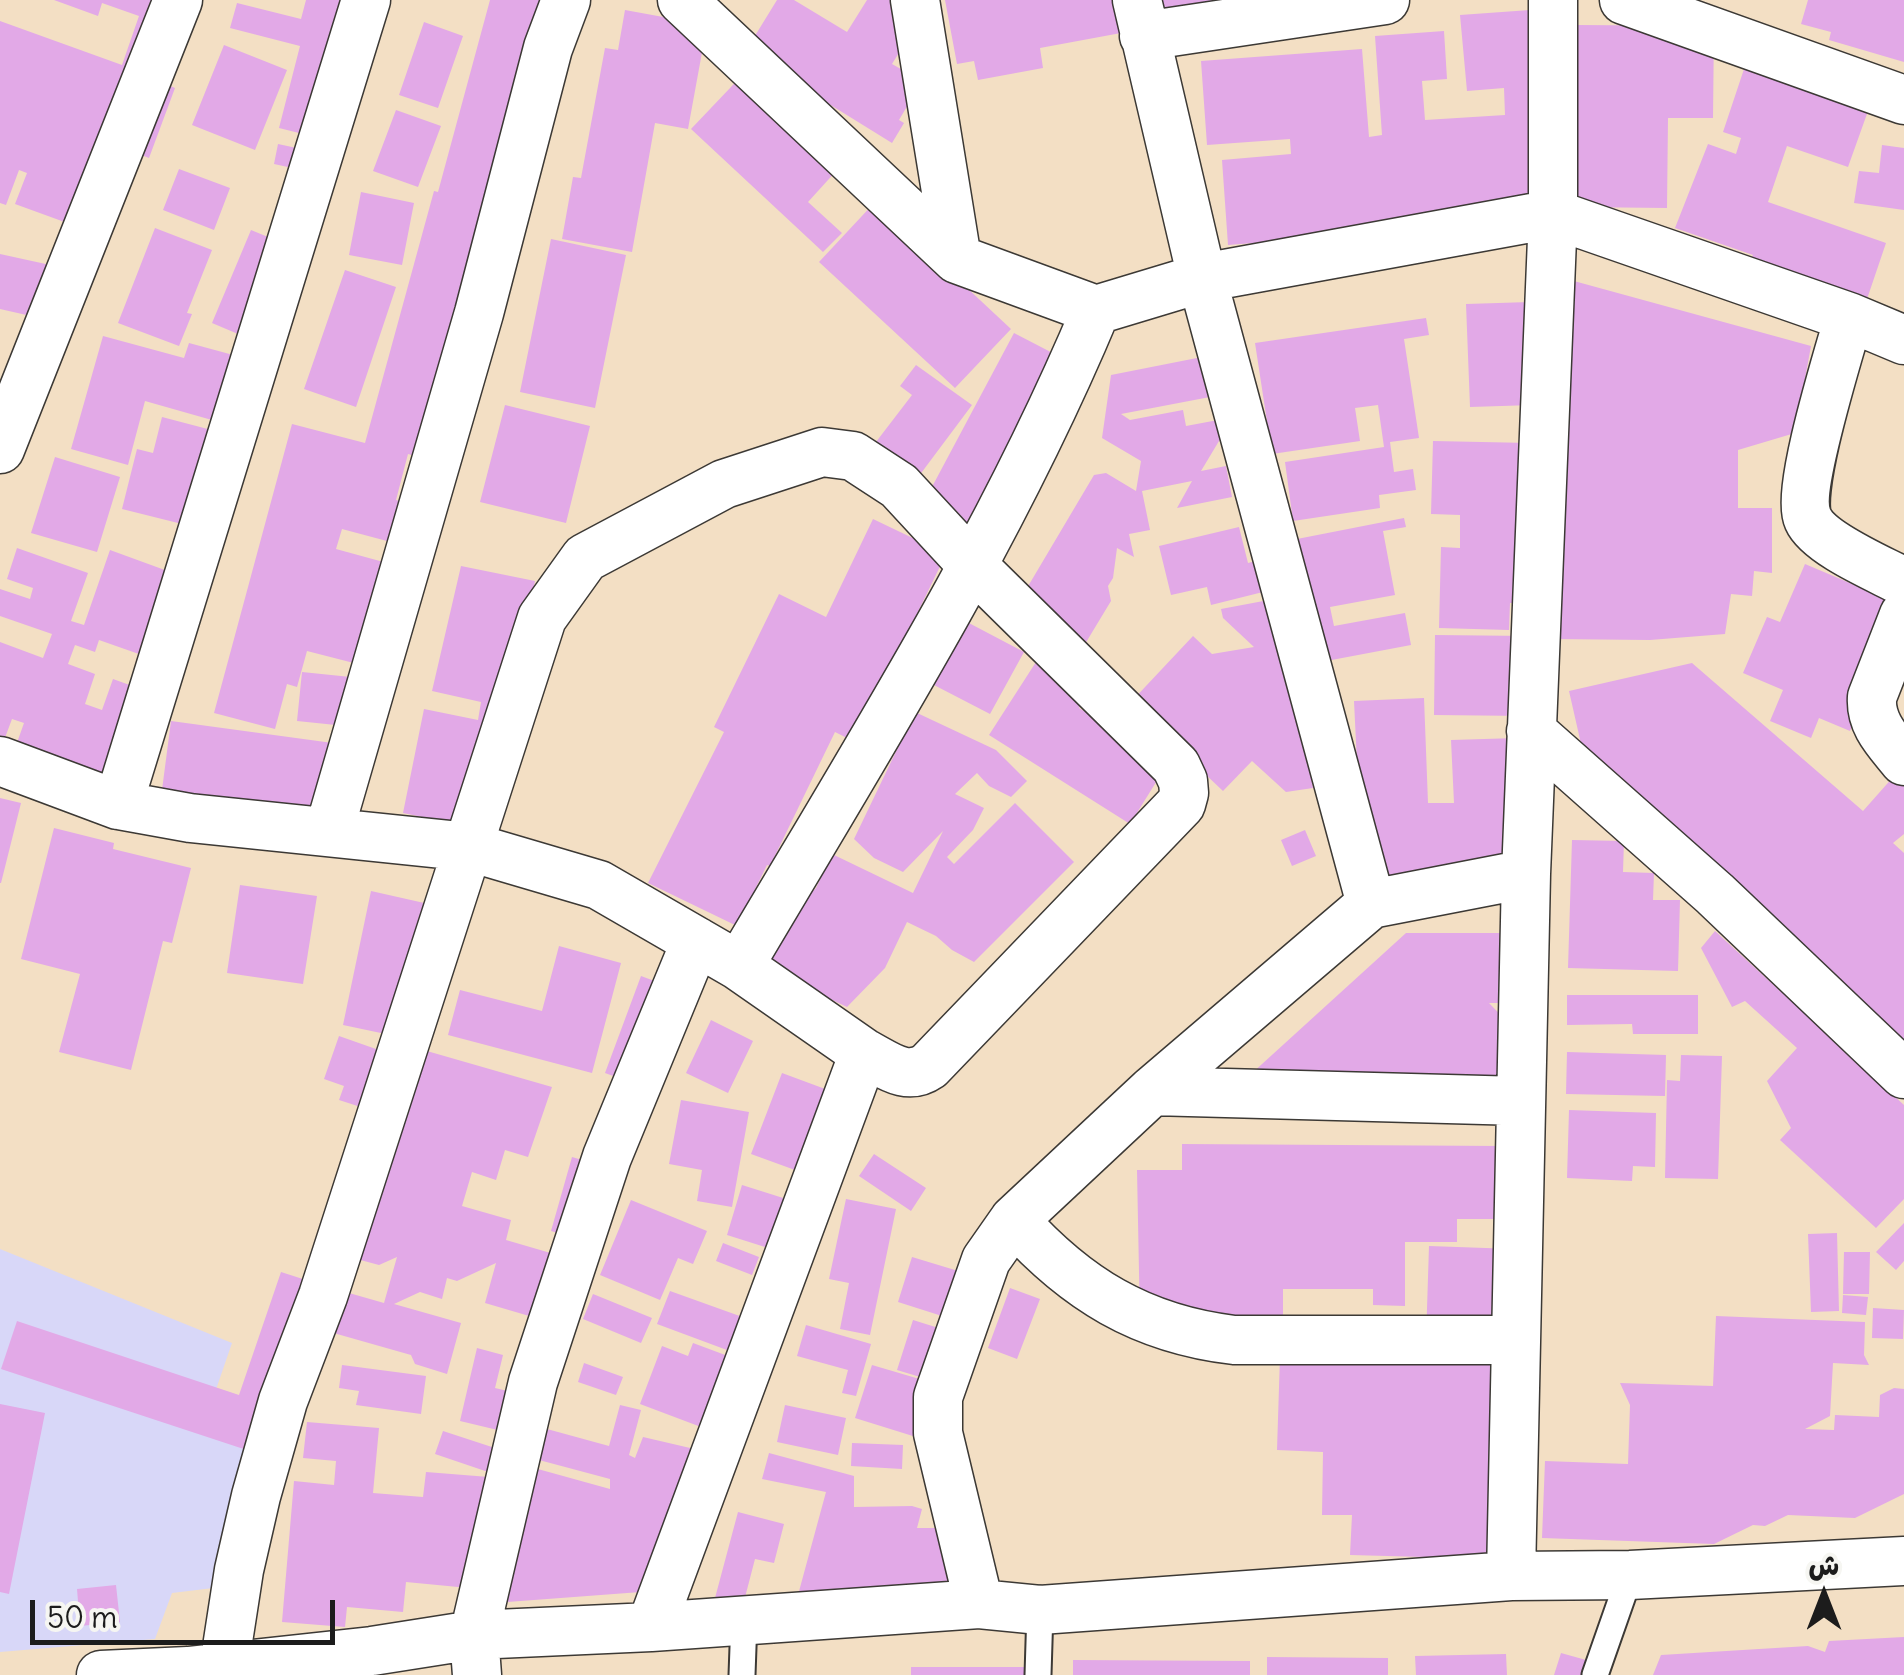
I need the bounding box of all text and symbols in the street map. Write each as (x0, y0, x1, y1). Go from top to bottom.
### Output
north arrow (1774, 1545, 1874, 1645)
text: ش (1809, 1547, 1839, 1583)
scale bar (35, 1580, 340, 1642)
text: 50 m (47, 1598, 117, 1636)

